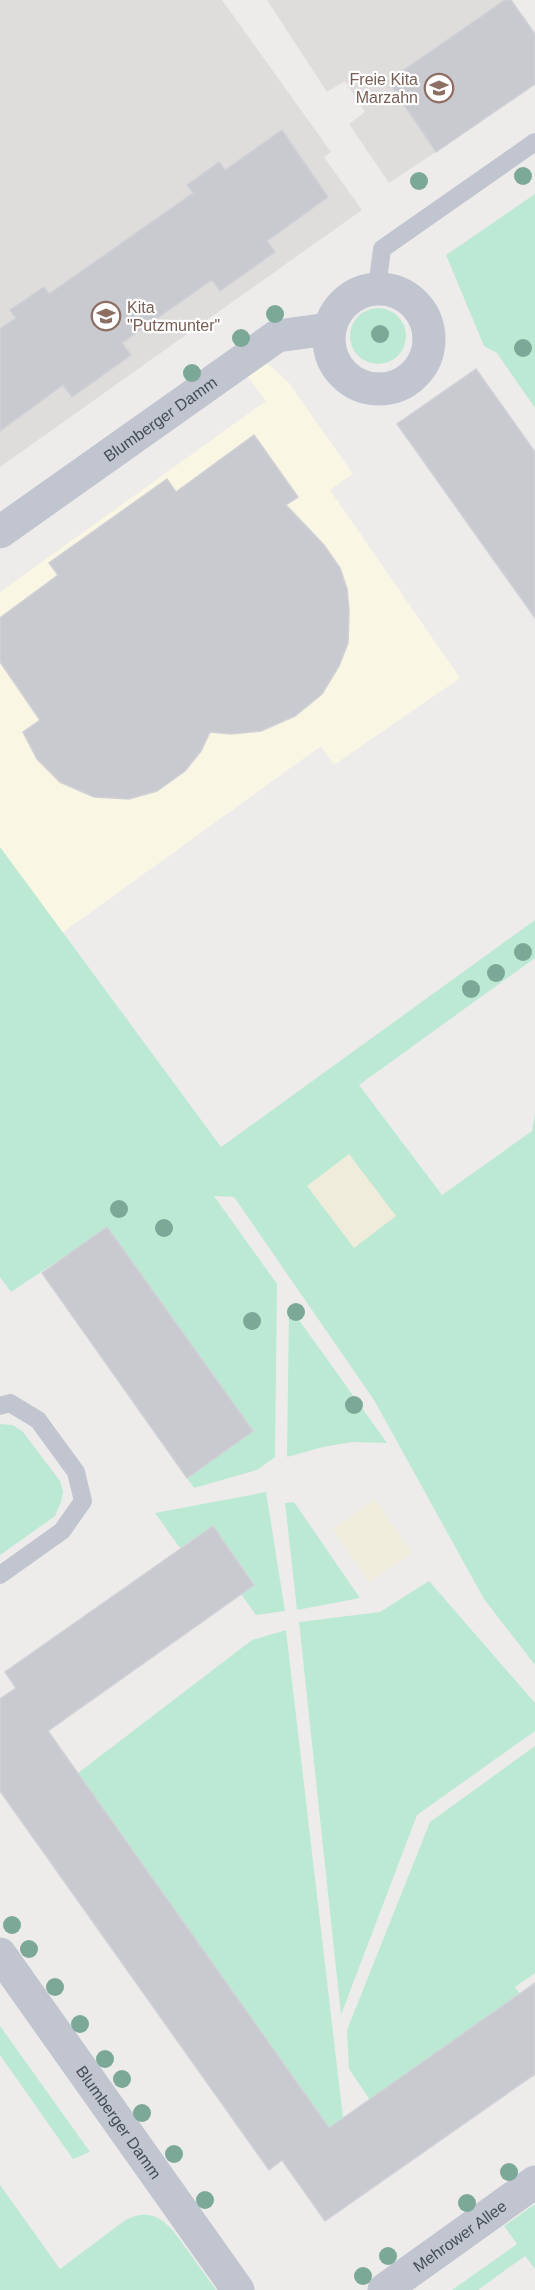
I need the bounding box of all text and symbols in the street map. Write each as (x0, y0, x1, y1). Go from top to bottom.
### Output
place label: Freie Kita Marzahn (350, 71, 418, 106)
school or university icon: Freie Kita Marzahn (423, 72, 455, 104)
place label: Kita "Putzmunter" (127, 299, 220, 334)
school or university icon: Kita "Putzmunter" (90, 300, 122, 332)
street label: Blumberger Damm (101, 373, 220, 465)
street label: Blumberger Damm (73, 2063, 164, 2182)
street label: Mehrower Allee (410, 2197, 510, 2275)

